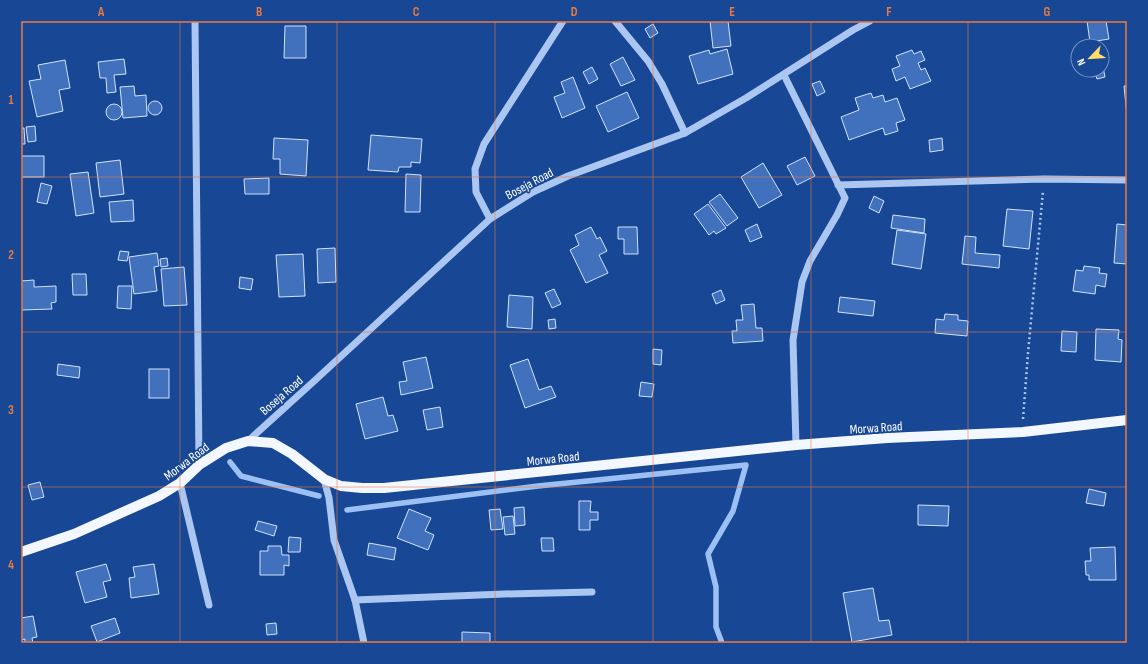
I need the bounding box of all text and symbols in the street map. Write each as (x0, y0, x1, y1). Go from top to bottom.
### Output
text: A (97, 4, 105, 20)
text: B (256, 4, 262, 20)
text: C (413, 4, 420, 20)
text: D (571, 4, 578, 20)
text: E (729, 4, 735, 20)
text: F (886, 4, 892, 20)
text: G (1044, 4, 1051, 20)
north arrow (1070, 38, 1110, 78)
text: N (1074, 56, 1089, 67)
text: 1 (8, 92, 14, 108)
street label: Boseja Road (503, 165, 556, 203)
text: 2 (8, 247, 14, 263)
street label: Boseja Road (257, 373, 307, 419)
text: 3 (8, 402, 14, 418)
street label: Morwa Road (849, 418, 903, 438)
street label: Morwa Road (161, 439, 213, 484)
street label: Morwa Road (526, 448, 580, 470)
text: 4 (8, 557, 14, 573)

